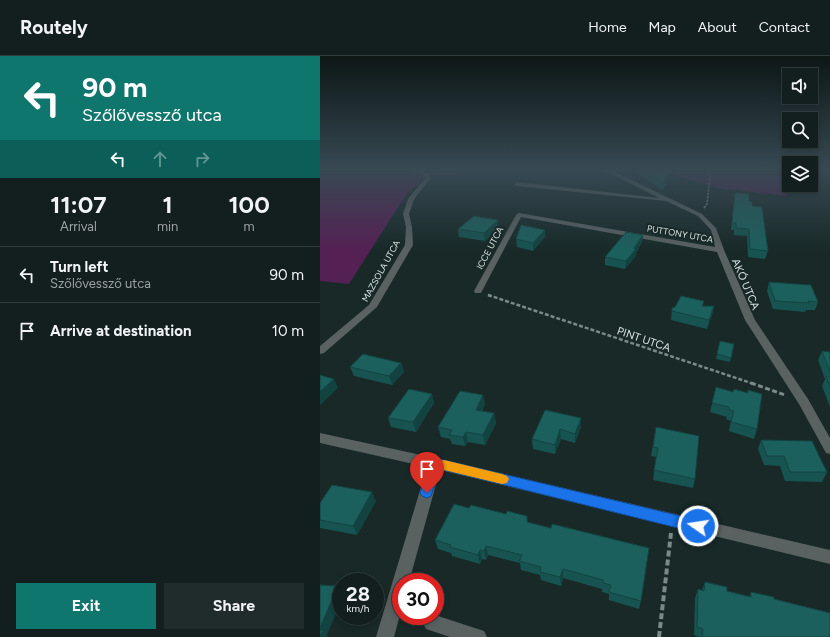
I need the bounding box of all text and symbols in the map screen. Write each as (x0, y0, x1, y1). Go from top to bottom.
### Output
text: Routely (20, 16, 88, 39)
text: Home (588, 19, 627, 36)
text: Map (649, 19, 676, 36)
text: About (698, 19, 737, 36)
text: Contact (759, 19, 810, 36)
map controls (782, 68, 818, 192)
button: sound (782, 68, 818, 104)
text: 90 m (82, 70, 147, 104)
icon: left (16, 72, 68, 124)
text: Szőlővessző utca (82, 104, 222, 126)
button: search (782, 112, 818, 148)
icon: left (107, 148, 129, 170)
icon: ahead (149, 148, 171, 170)
icon: right (191, 148, 213, 170)
button: layers (782, 156, 818, 192)
text: 11:07 (50, 190, 107, 219)
text: 1 (162, 190, 173, 219)
text: 100 (228, 190, 270, 219)
text: Arrival (60, 219, 97, 234)
text: min (157, 219, 178, 234)
text: m (244, 219, 255, 234)
street label: PUTTONY UTCA (646, 222, 714, 245)
street label: ICCE UTCA (474, 225, 505, 271)
street label: MAZSOLA UTCA (359, 238, 402, 304)
street label: AKÓ UTCA (729, 256, 763, 312)
text: Turn left (50, 258, 108, 276)
icon: left (16, 264, 38, 286)
text: 90 m (269, 266, 304, 284)
text: Szőlővessző utca (50, 276, 151, 291)
icon: arrive (16, 320, 38, 342)
text: Arrive at destination (50, 322, 191, 340)
text: 10 m (272, 322, 304, 340)
street label: PINT UTCA (615, 324, 673, 355)
pin (410, 452, 444, 493)
icon: arrive (416, 458, 438, 480)
position arrow (677, 505, 719, 547)
speed limit sign: 30 (392, 573, 444, 625)
text: 28 (346, 582, 370, 606)
button: Exit (16, 583, 156, 629)
button: Share (164, 583, 304, 629)
text: km/h (347, 602, 369, 615)

